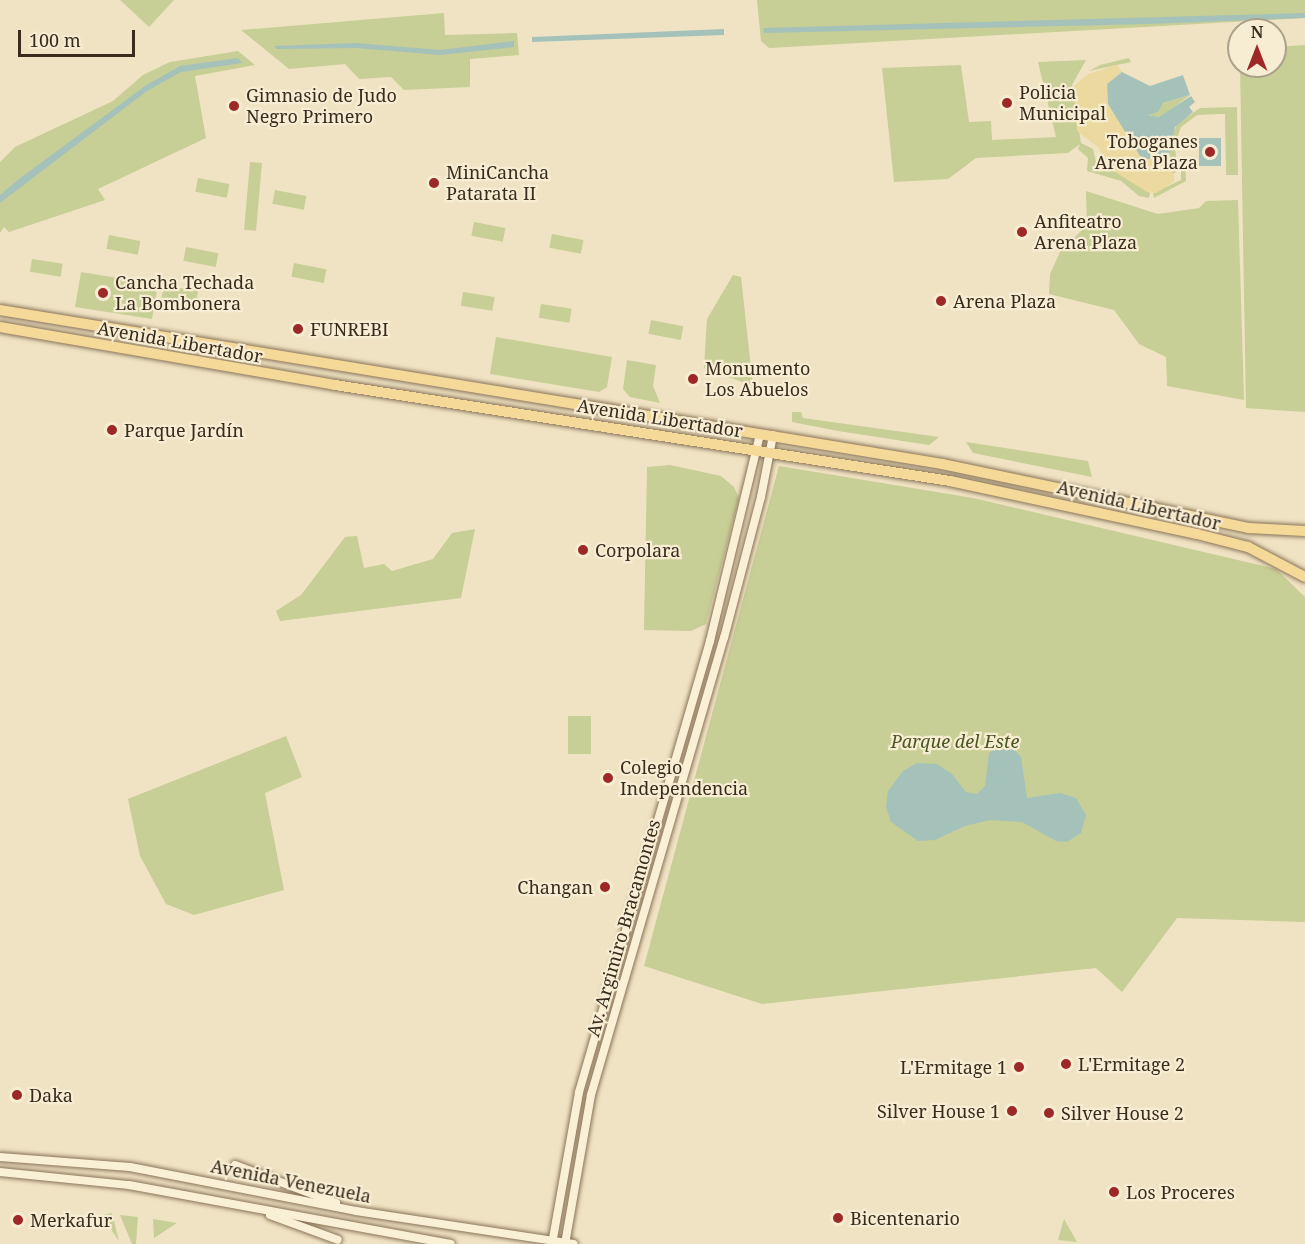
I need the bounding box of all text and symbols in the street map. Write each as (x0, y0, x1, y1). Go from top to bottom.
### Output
scale bar (21, 18, 138, 56)
north arrow (1227, 18, 1287, 78)
text: N (1251, 21, 1263, 43)
text: 100 m (29, 28, 81, 52)
place label: Policia Municipal (1019, 82, 1106, 124)
place label: Gimnasio de Judo Negro Primero (246, 85, 397, 128)
marker: Policia Municipal (1000, 96, 1014, 110)
marker: Gimnasio de Judo Negro Primero (227, 99, 241, 113)
place label: Toboganes Arena Plaza (1095, 131, 1198, 174)
marker: Toboganes Arena Plaza (1203, 145, 1217, 159)
place label: MiniCancha Patarata II (446, 162, 549, 204)
marker: MiniCancha Patarata II (427, 176, 441, 190)
place label: Anfiteatro Arena Plaza (1034, 211, 1137, 254)
marker: Anfiteatro Arena Plaza (1015, 225, 1029, 239)
place label: Cancha Techada La Bombonera (115, 272, 254, 314)
marker: Cancha Techada La Bombonera (96, 286, 110, 300)
place label: Arena Plaza (953, 290, 1056, 312)
marker: Arena Plaza (934, 294, 948, 308)
street label: Avenida Libertador (96, 317, 264, 367)
place label: FUNREBI (310, 318, 389, 340)
marker: FUNREBI (291, 322, 305, 336)
place label: Monumento Los Abuelos (705, 358, 810, 400)
marker: Monumento Los Abuelos (686, 372, 700, 386)
street label: Avenida Libertador (576, 394, 744, 442)
place label: Parque Jardín (124, 419, 244, 441)
marker: Parque Jardín (105, 423, 119, 437)
street label: Avenida Libertador (1055, 476, 1223, 534)
place label: Corpolara (595, 539, 680, 561)
marker: Corpolara (576, 543, 590, 557)
park label: Parque del Este (891, 730, 1019, 752)
place label: Colegio Independencia (620, 757, 748, 800)
marker: Colegio Independencia (601, 771, 615, 785)
street label: Av. Argimiro Bracamontes (582, 817, 664, 1039)
place label: Changan (517, 876, 593, 898)
marker: Changan (598, 880, 612, 894)
place label: L'Ermitage 2 (1078, 1053, 1185, 1075)
place label: L'Ermitage 1 (900, 1056, 1007, 1078)
marker: L'Ermitage 2 (1059, 1057, 1073, 1071)
marker: L'Ermitage 1 (1012, 1060, 1026, 1074)
place label: Daka (29, 1084, 73, 1106)
marker: Daka (10, 1088, 24, 1102)
place label: Silver House 1 (877, 1100, 1000, 1122)
place label: Silver House 2 (1061, 1102, 1184, 1124)
marker: Silver House 1 (1005, 1104, 1019, 1118)
marker: Silver House 2 (1042, 1106, 1056, 1120)
street label: Avenida Venezuela (209, 1155, 373, 1207)
place label: Los Proceres (1126, 1181, 1235, 1203)
marker: Los Proceres (1107, 1185, 1121, 1199)
place label: Bicentenario (850, 1207, 960, 1229)
place label: Merkafur (30, 1209, 112, 1231)
marker: Bicentenario (831, 1211, 845, 1225)
marker: Merkafur (11, 1213, 25, 1227)

